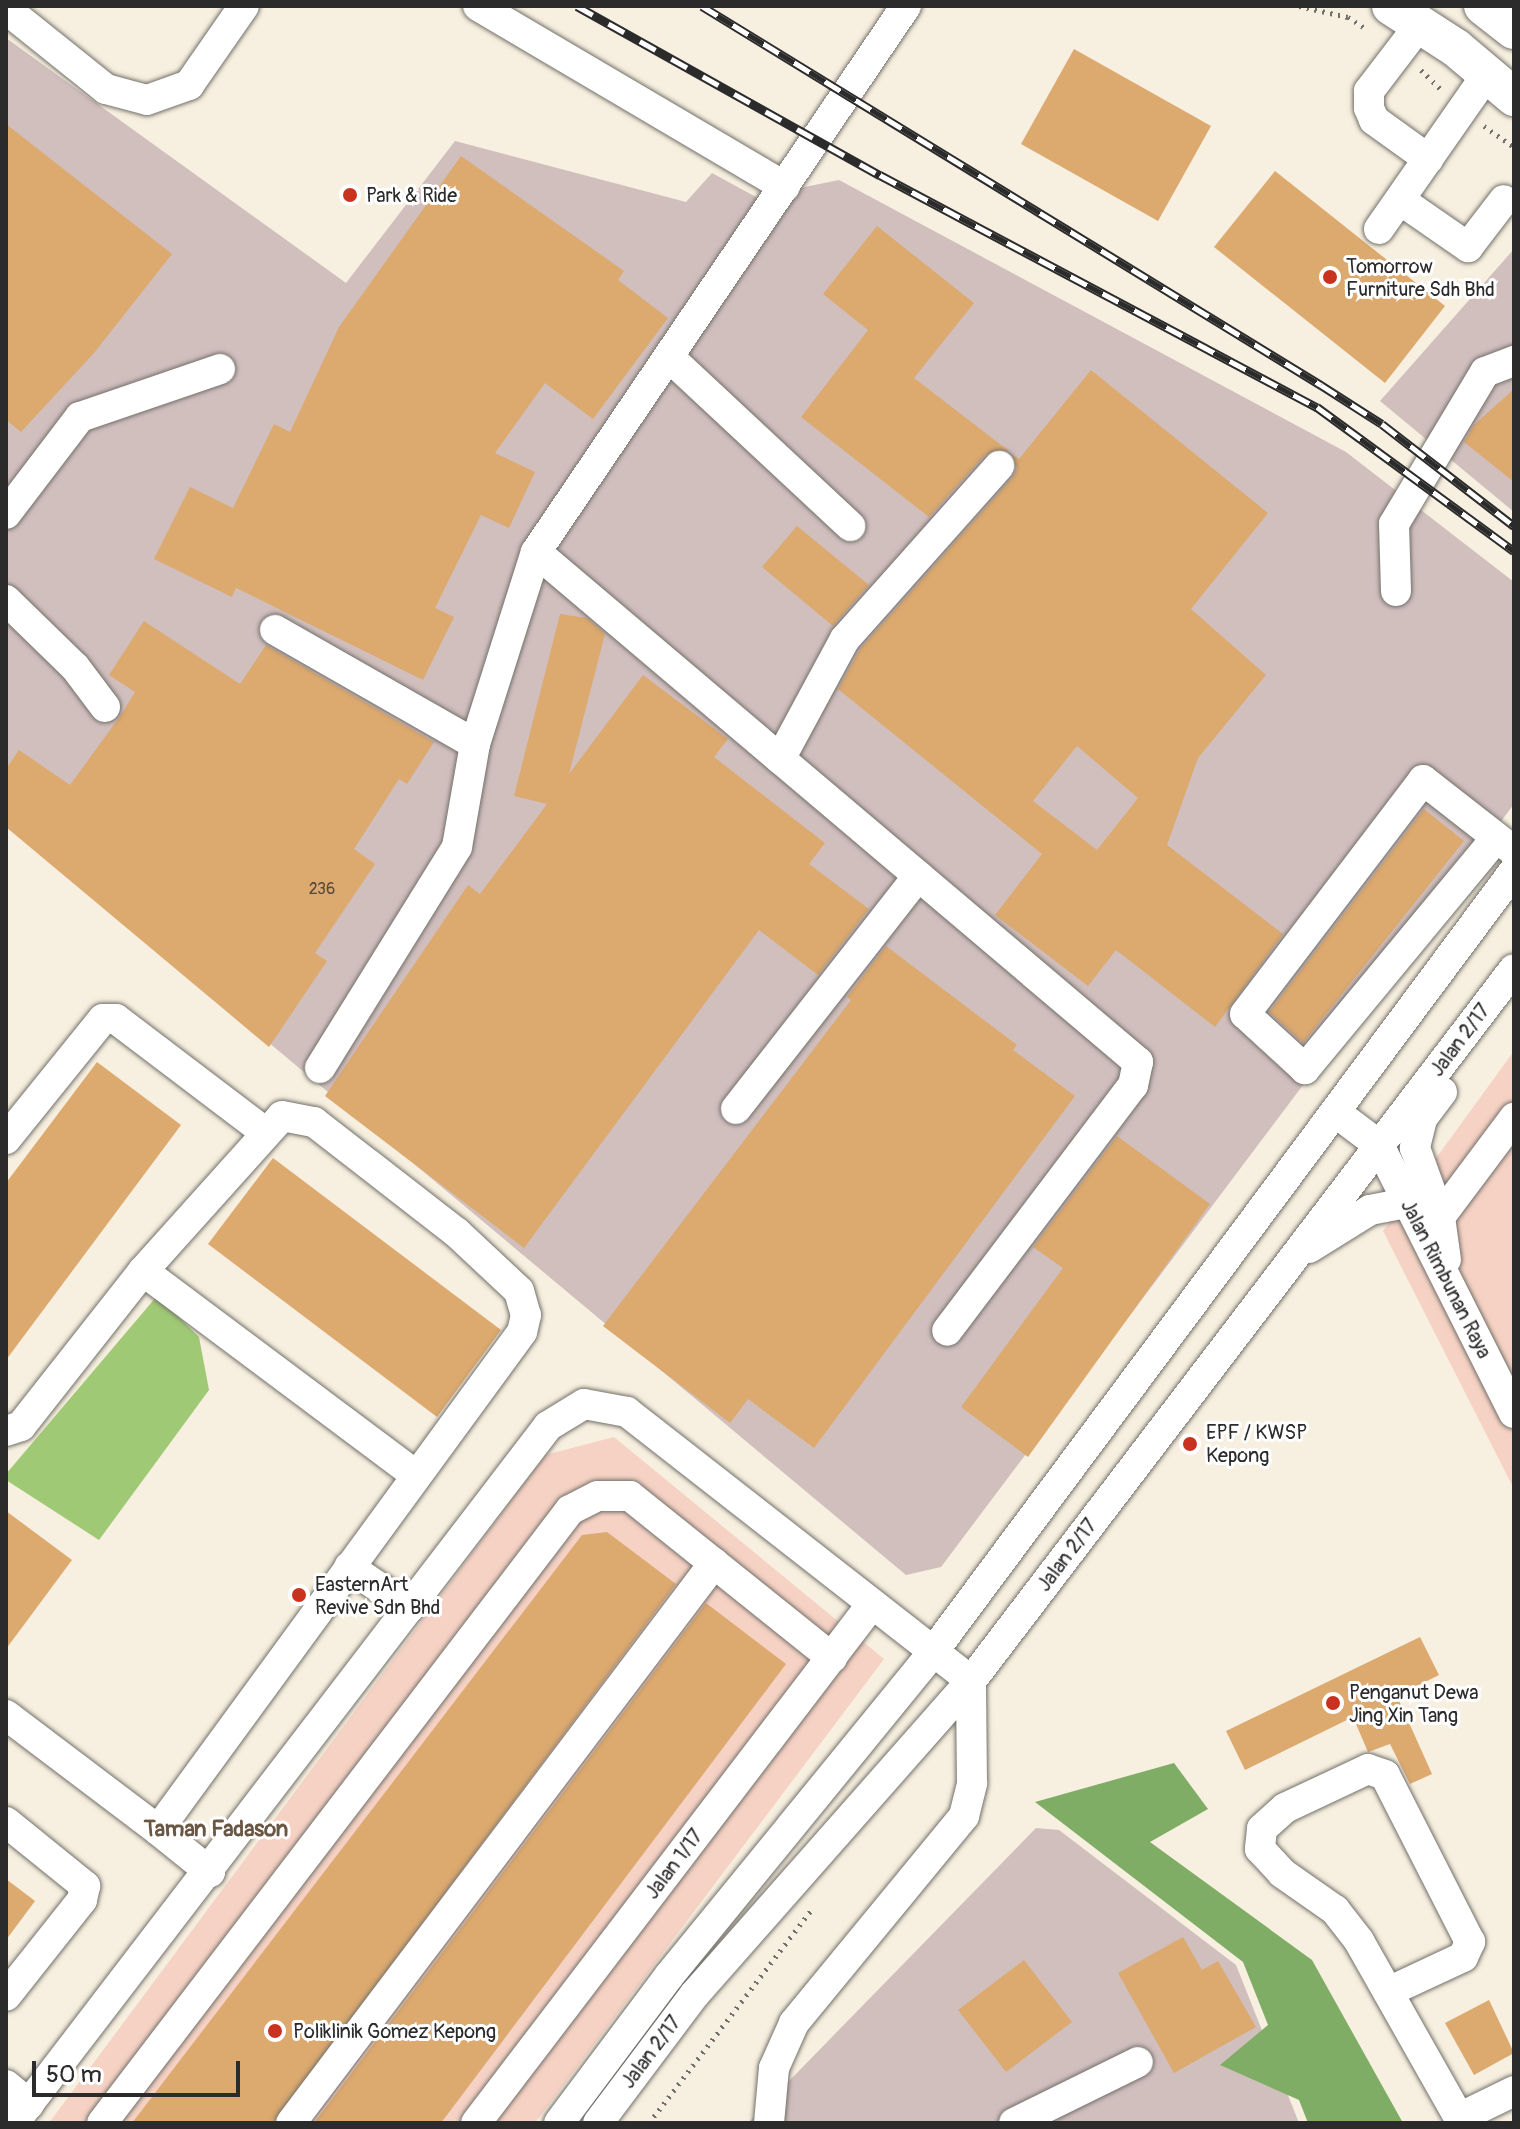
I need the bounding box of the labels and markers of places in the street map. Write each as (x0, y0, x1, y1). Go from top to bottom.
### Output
place label: Park & Ride (366, 183, 457, 207)
marker: Park & Ride (341, 186, 359, 204)
place label: Tomorrow Furniture Sdh Bhd (1346, 254, 1495, 301)
marker: Tomorrow Furniture Sdh Bhd (1321, 268, 1339, 286)
place label: EPF / KWSP Kepong (1206, 1420, 1307, 1467)
marker: EPF / KWSP Kepong (1181, 1435, 1199, 1453)
place label: EasternArt Revive Sdn Bhd (315, 1572, 440, 1619)
marker: EasternArt Revive Sdn Bhd (290, 1586, 308, 1604)
place label: Penganut Dewa Jing Xin Tang (1349, 1680, 1479, 1727)
marker: Penganut Dewa Jing Xin Tang (1324, 1694, 1342, 1712)
place label: Poliklinik Gomez Kepong (293, 2019, 496, 2043)
marker: Poliklinik Gomez Kepong (264, 2020, 286, 2042)

